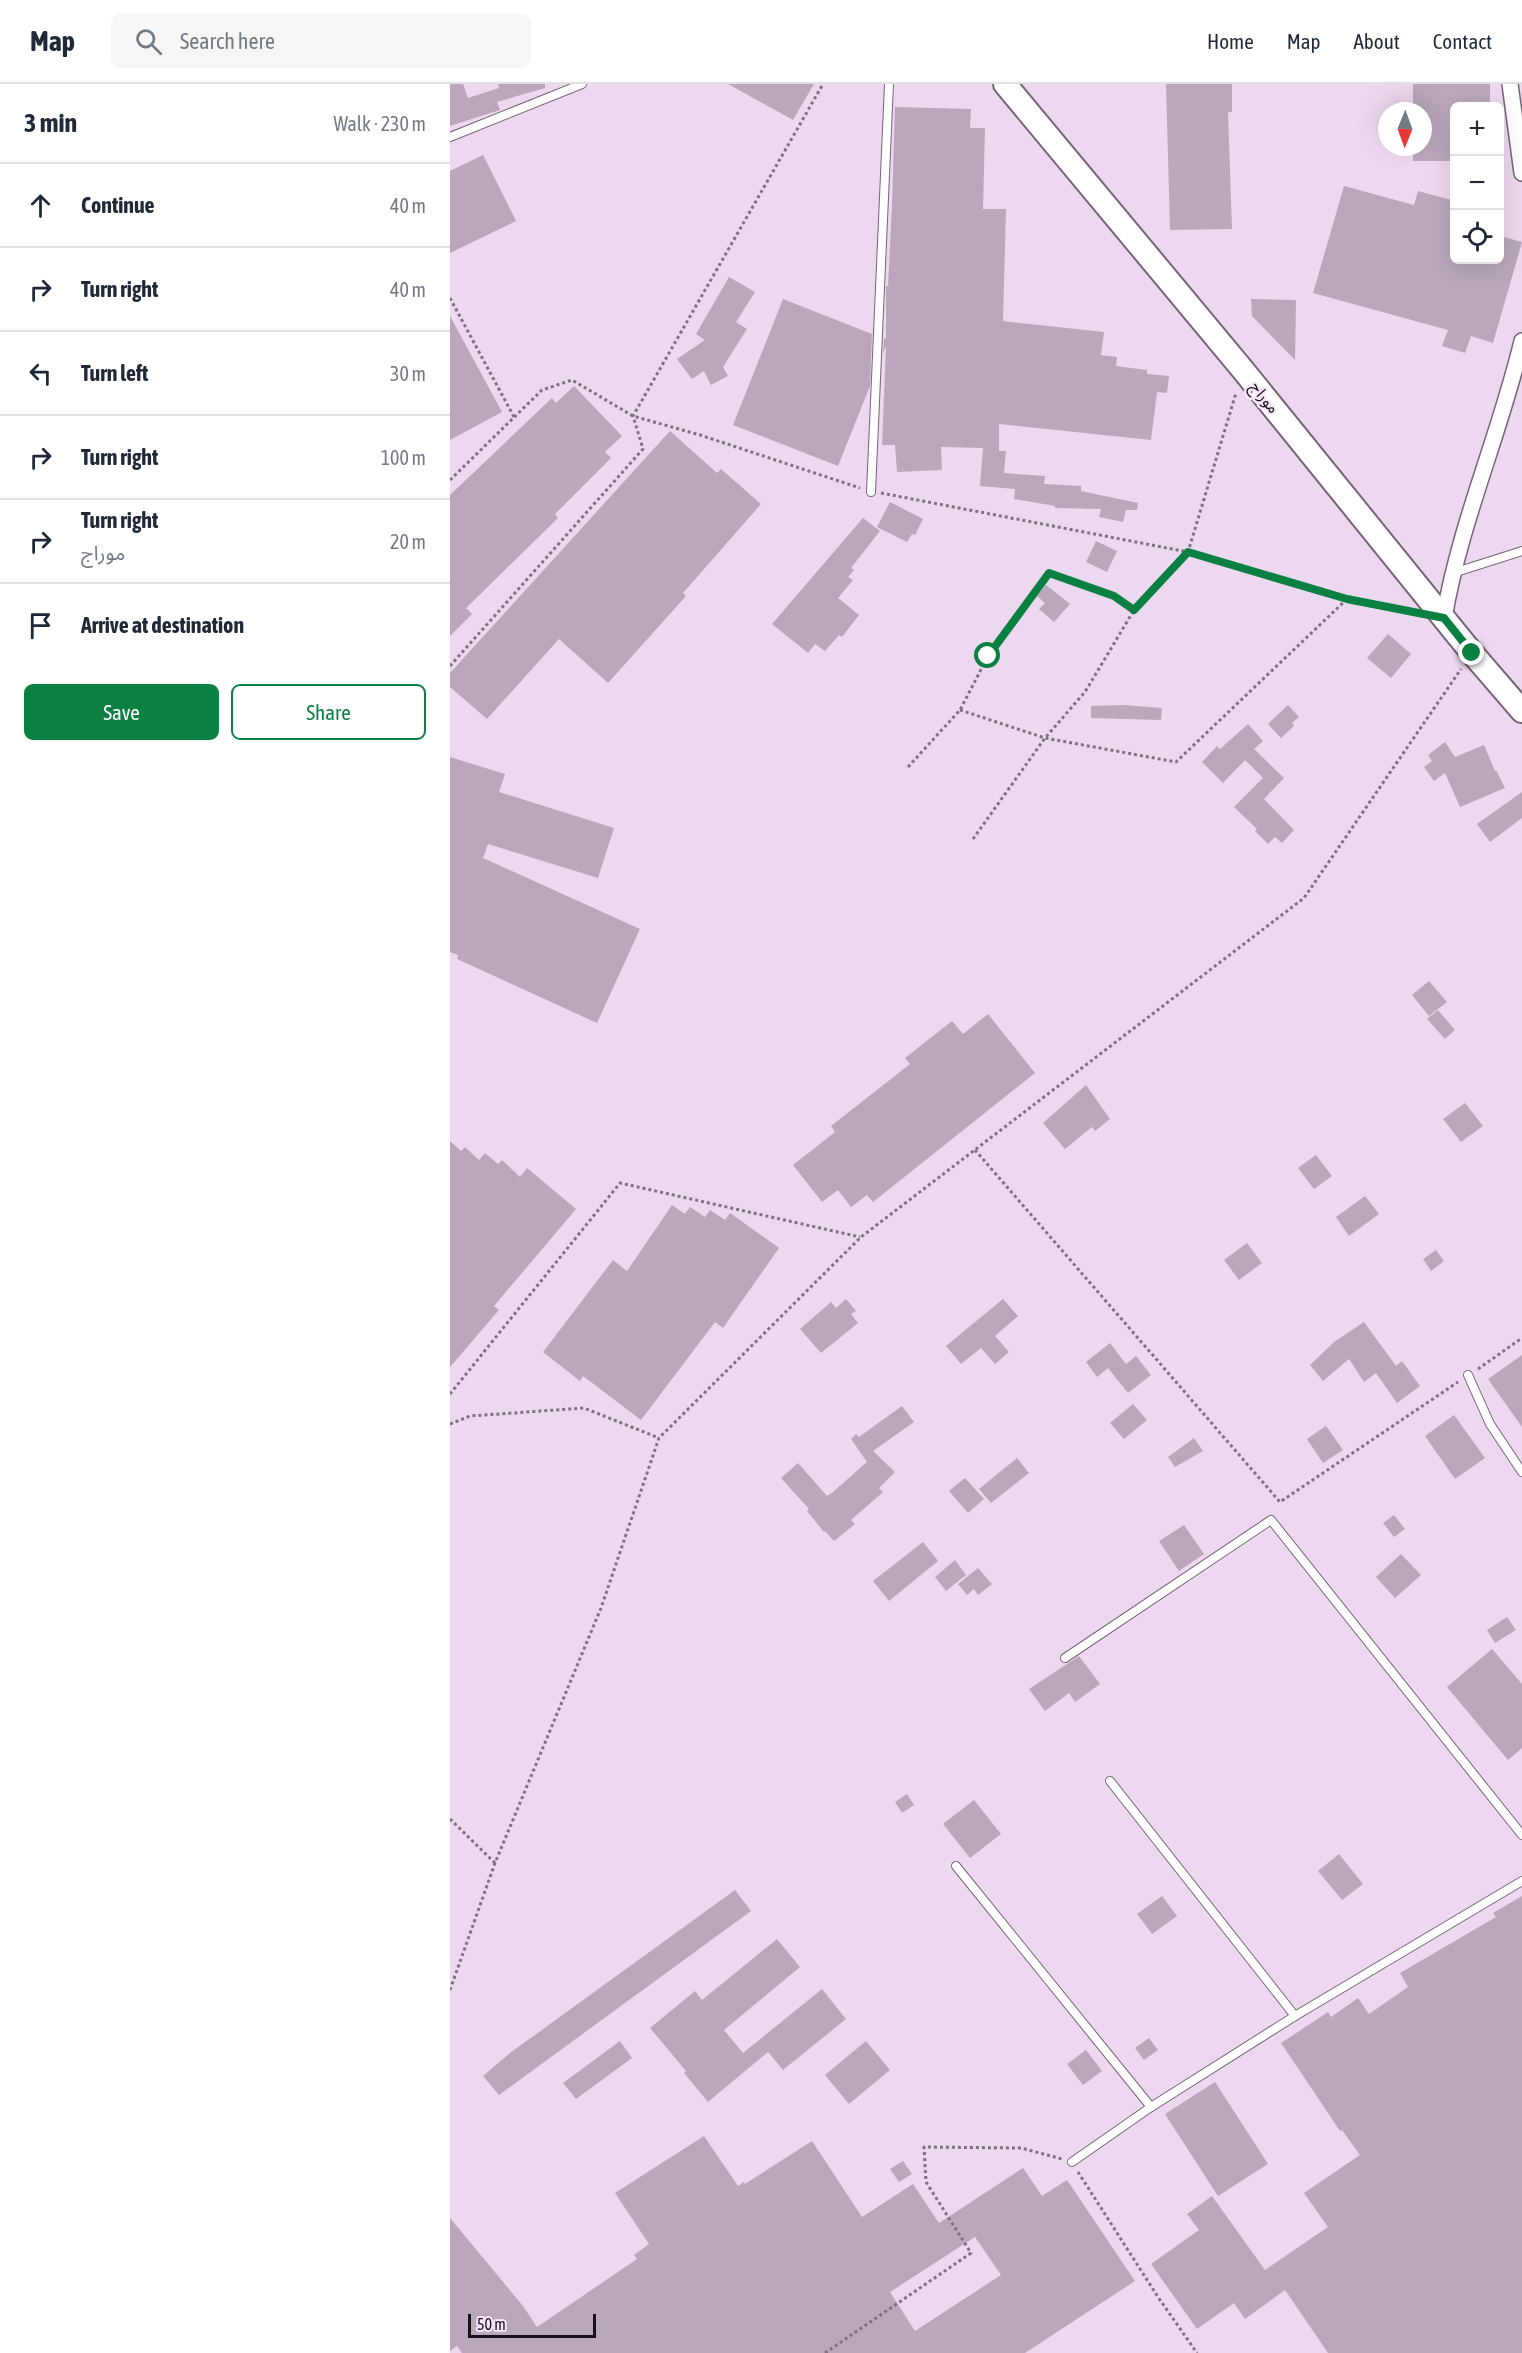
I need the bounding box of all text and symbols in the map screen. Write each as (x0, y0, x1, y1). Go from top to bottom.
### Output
search box (111, 14, 531, 68)
text: Map (30, 25, 75, 57)
icon: search (132, 25, 165, 58)
text: Search here (180, 28, 275, 54)
text: Home (1207, 29, 1254, 53)
text: Map (1287, 29, 1321, 53)
text: About (1354, 29, 1400, 53)
text: Contact (1433, 29, 1492, 53)
north arrow (1378, 102, 1432, 156)
map controls (1450, 102, 1504, 264)
button: + (1450, 102, 1504, 156)
text: 3 min (24, 108, 77, 138)
text: Walk · 230 m (334, 112, 426, 135)
button: − (1450, 156, 1504, 210)
icon: ahead (24, 189, 57, 222)
text: Continue (81, 192, 155, 218)
text: 40 m (390, 194, 426, 217)
button: locate (1450, 210, 1504, 264)
icon: right (24, 273, 57, 306)
text: Turn right (81, 276, 158, 302)
text: 40 m (390, 278, 426, 301)
icon: left (24, 357, 57, 390)
text: Turn left (81, 360, 148, 386)
text: 30 m (390, 362, 426, 385)
street label: موراج (1244, 378, 1283, 419)
icon: right (24, 441, 57, 474)
text: Turn right (81, 444, 158, 470)
text: 100 m (381, 446, 426, 469)
text: Turn right (81, 507, 158, 533)
icon: right (24, 525, 57, 558)
text: 20 m (390, 530, 426, 553)
text: موراج (81, 541, 125, 564)
icon: arrive (24, 609, 57, 642)
text: Arrive at destination (81, 612, 244, 638)
route end (1458, 639, 1484, 665)
route start (974, 642, 1000, 668)
button: Save (24, 684, 219, 740)
button: Share (231, 684, 426, 740)
scale bar (468, 2311, 596, 2338)
text: 50 m (477, 2315, 506, 2333)

